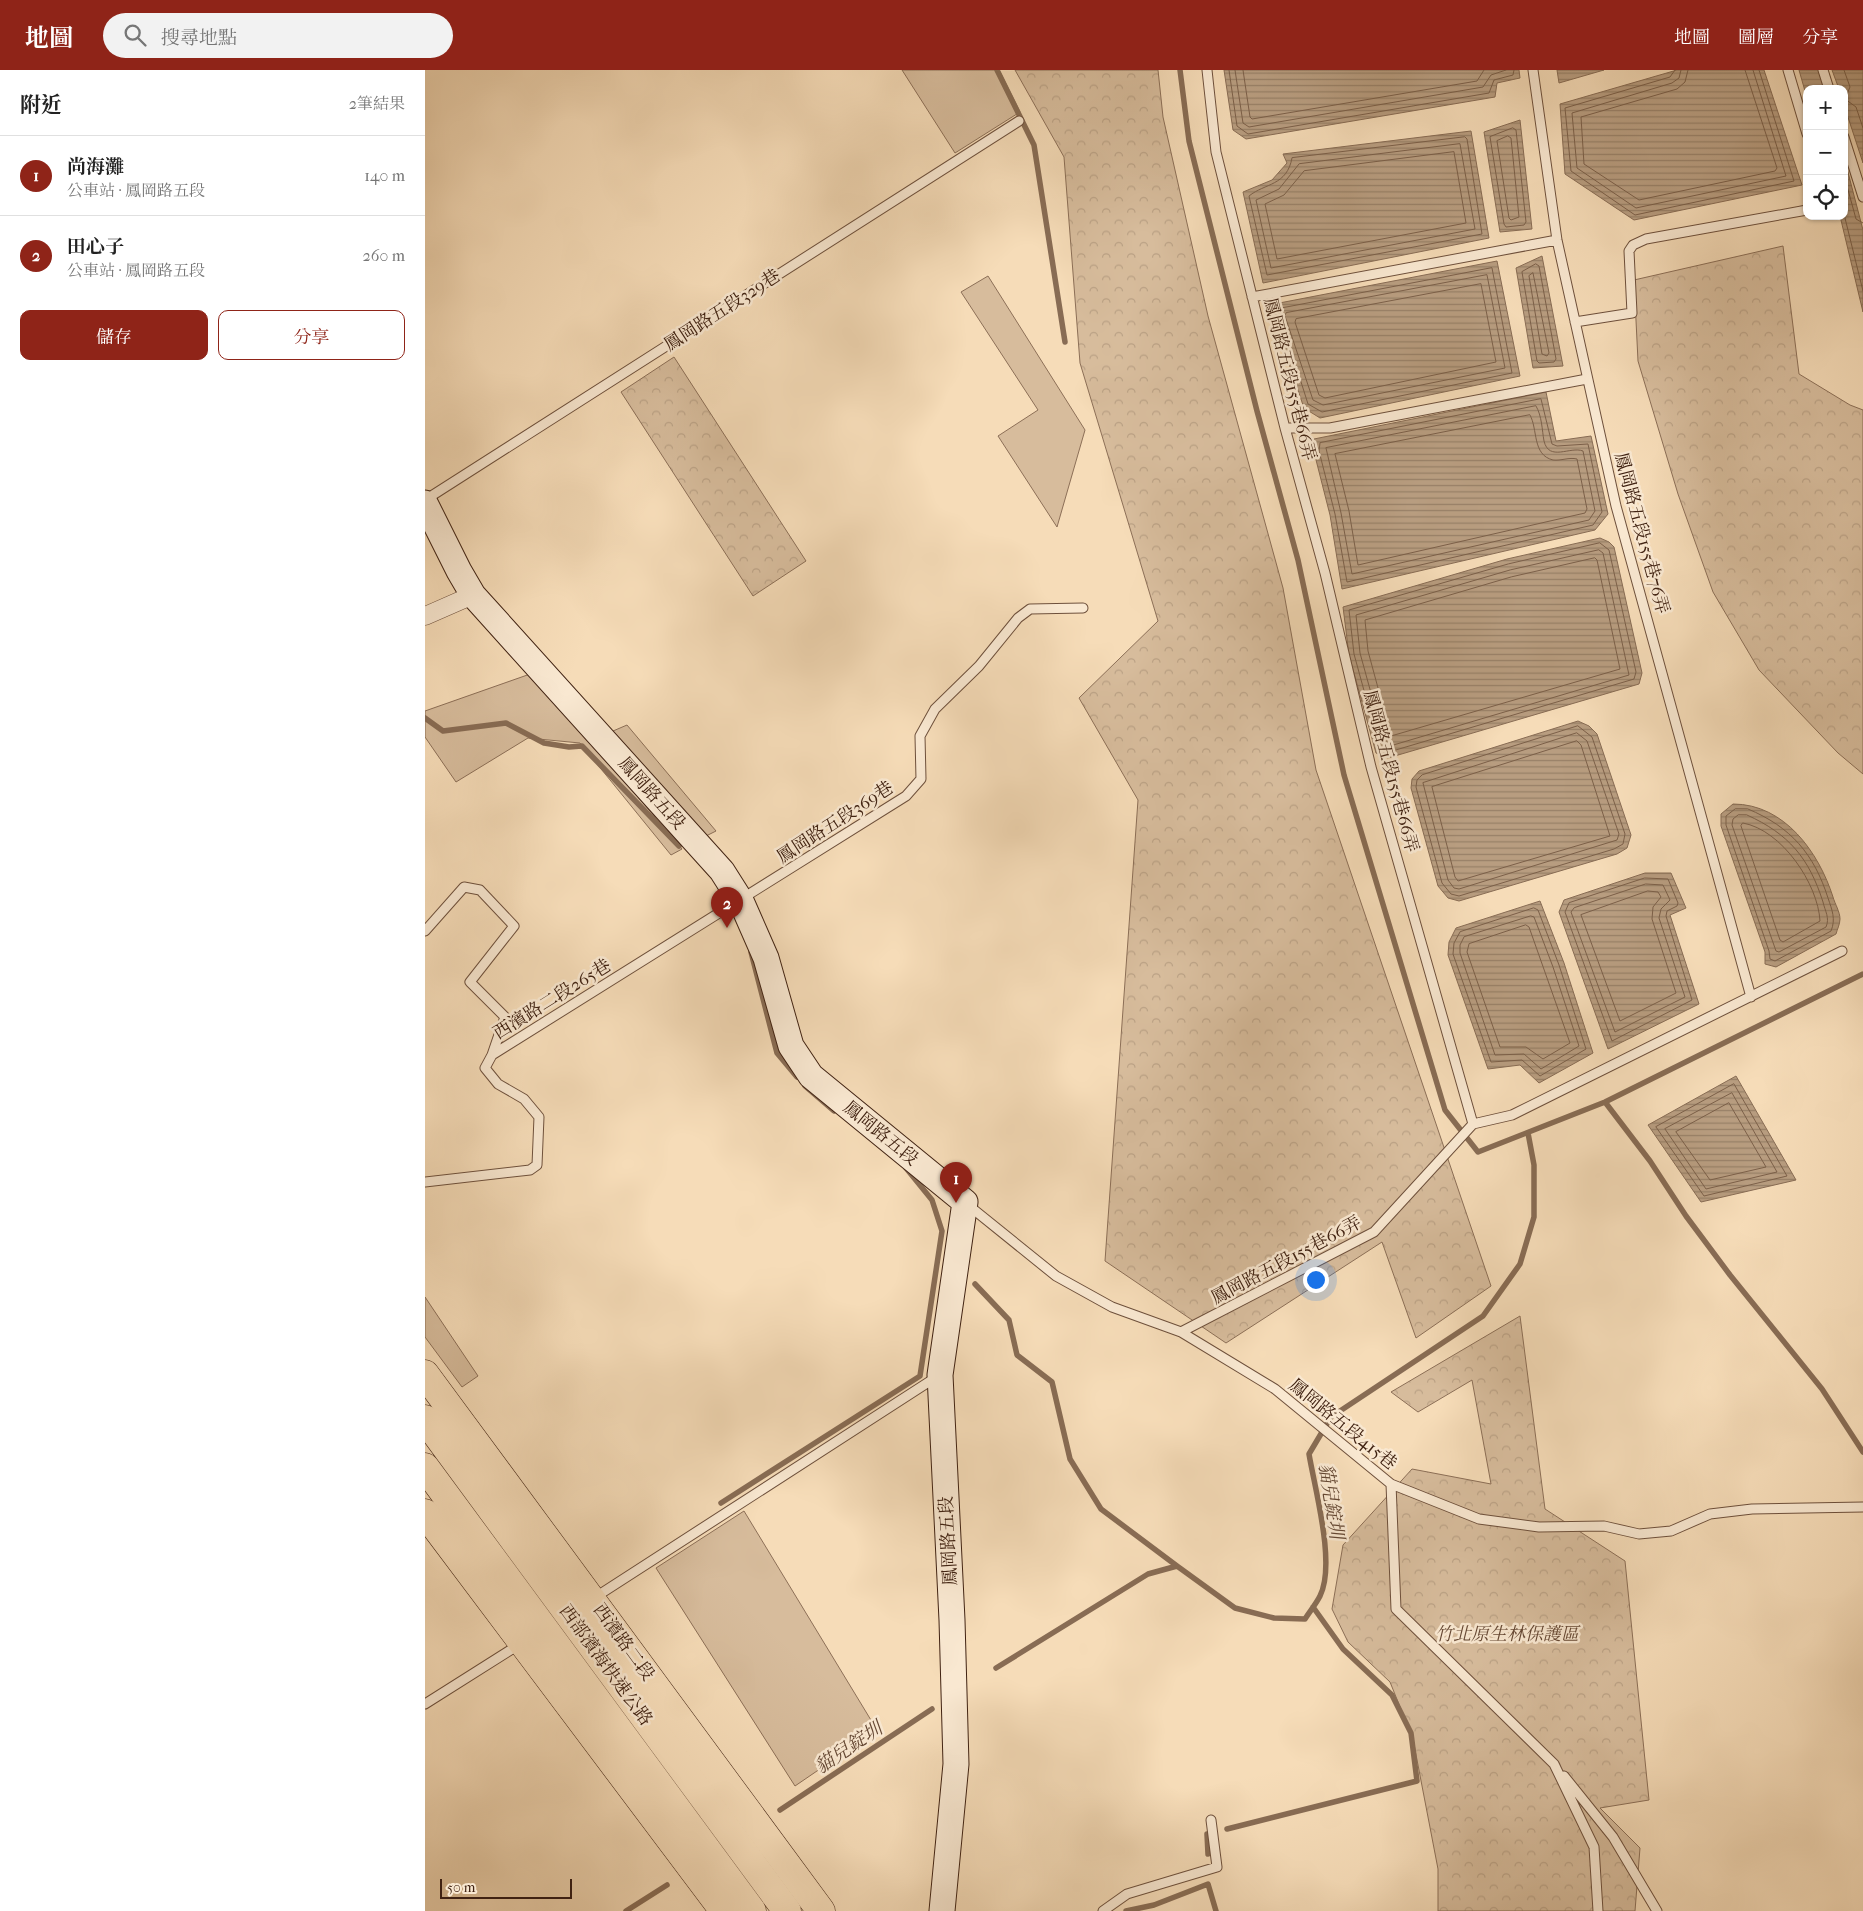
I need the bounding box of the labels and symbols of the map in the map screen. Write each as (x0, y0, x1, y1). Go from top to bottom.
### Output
street label: 鳳岡路五段329巷 (660, 265, 784, 356)
street label: 鳳岡路五段155巷66弄 (1259, 295, 1320, 463)
street label: 鳳岡路五段155巷76弄 (1610, 450, 1673, 616)
street label: 鳳岡路五段155巷66弄 (1359, 688, 1422, 855)
street label: 鳳岡路五段 (614, 753, 690, 834)
street label: 鳳岡路五段369巷 (773, 777, 897, 868)
pin: 2 (711, 887, 743, 928)
street label: 西濱路二段265巷 (490, 955, 615, 1044)
street label: 鳳岡路五段 (839, 1097, 922, 1170)
pin: 1 (940, 1162, 972, 1203)
street label: 鳳岡路五段155巷66弄 (1207, 1212, 1365, 1309)
your location (1303, 1267, 1329, 1293)
street label: 鳳岡路五段415巷 (1284, 1374, 1401, 1474)
water label: 貓兒錠圳 (1314, 1462, 1348, 1543)
street label: 鳳岡路五段 (936, 1495, 961, 1586)
street label: 西濱路二段 (589, 1600, 659, 1685)
street label: 西部濱海快速公路 (555, 1601, 656, 1730)
park label: 竹北原生林保護區 (1435, 1624, 1581, 1645)
water label: 貓兒錠圳 (811, 1716, 889, 1778)
scale bar (440, 1876, 573, 1899)

